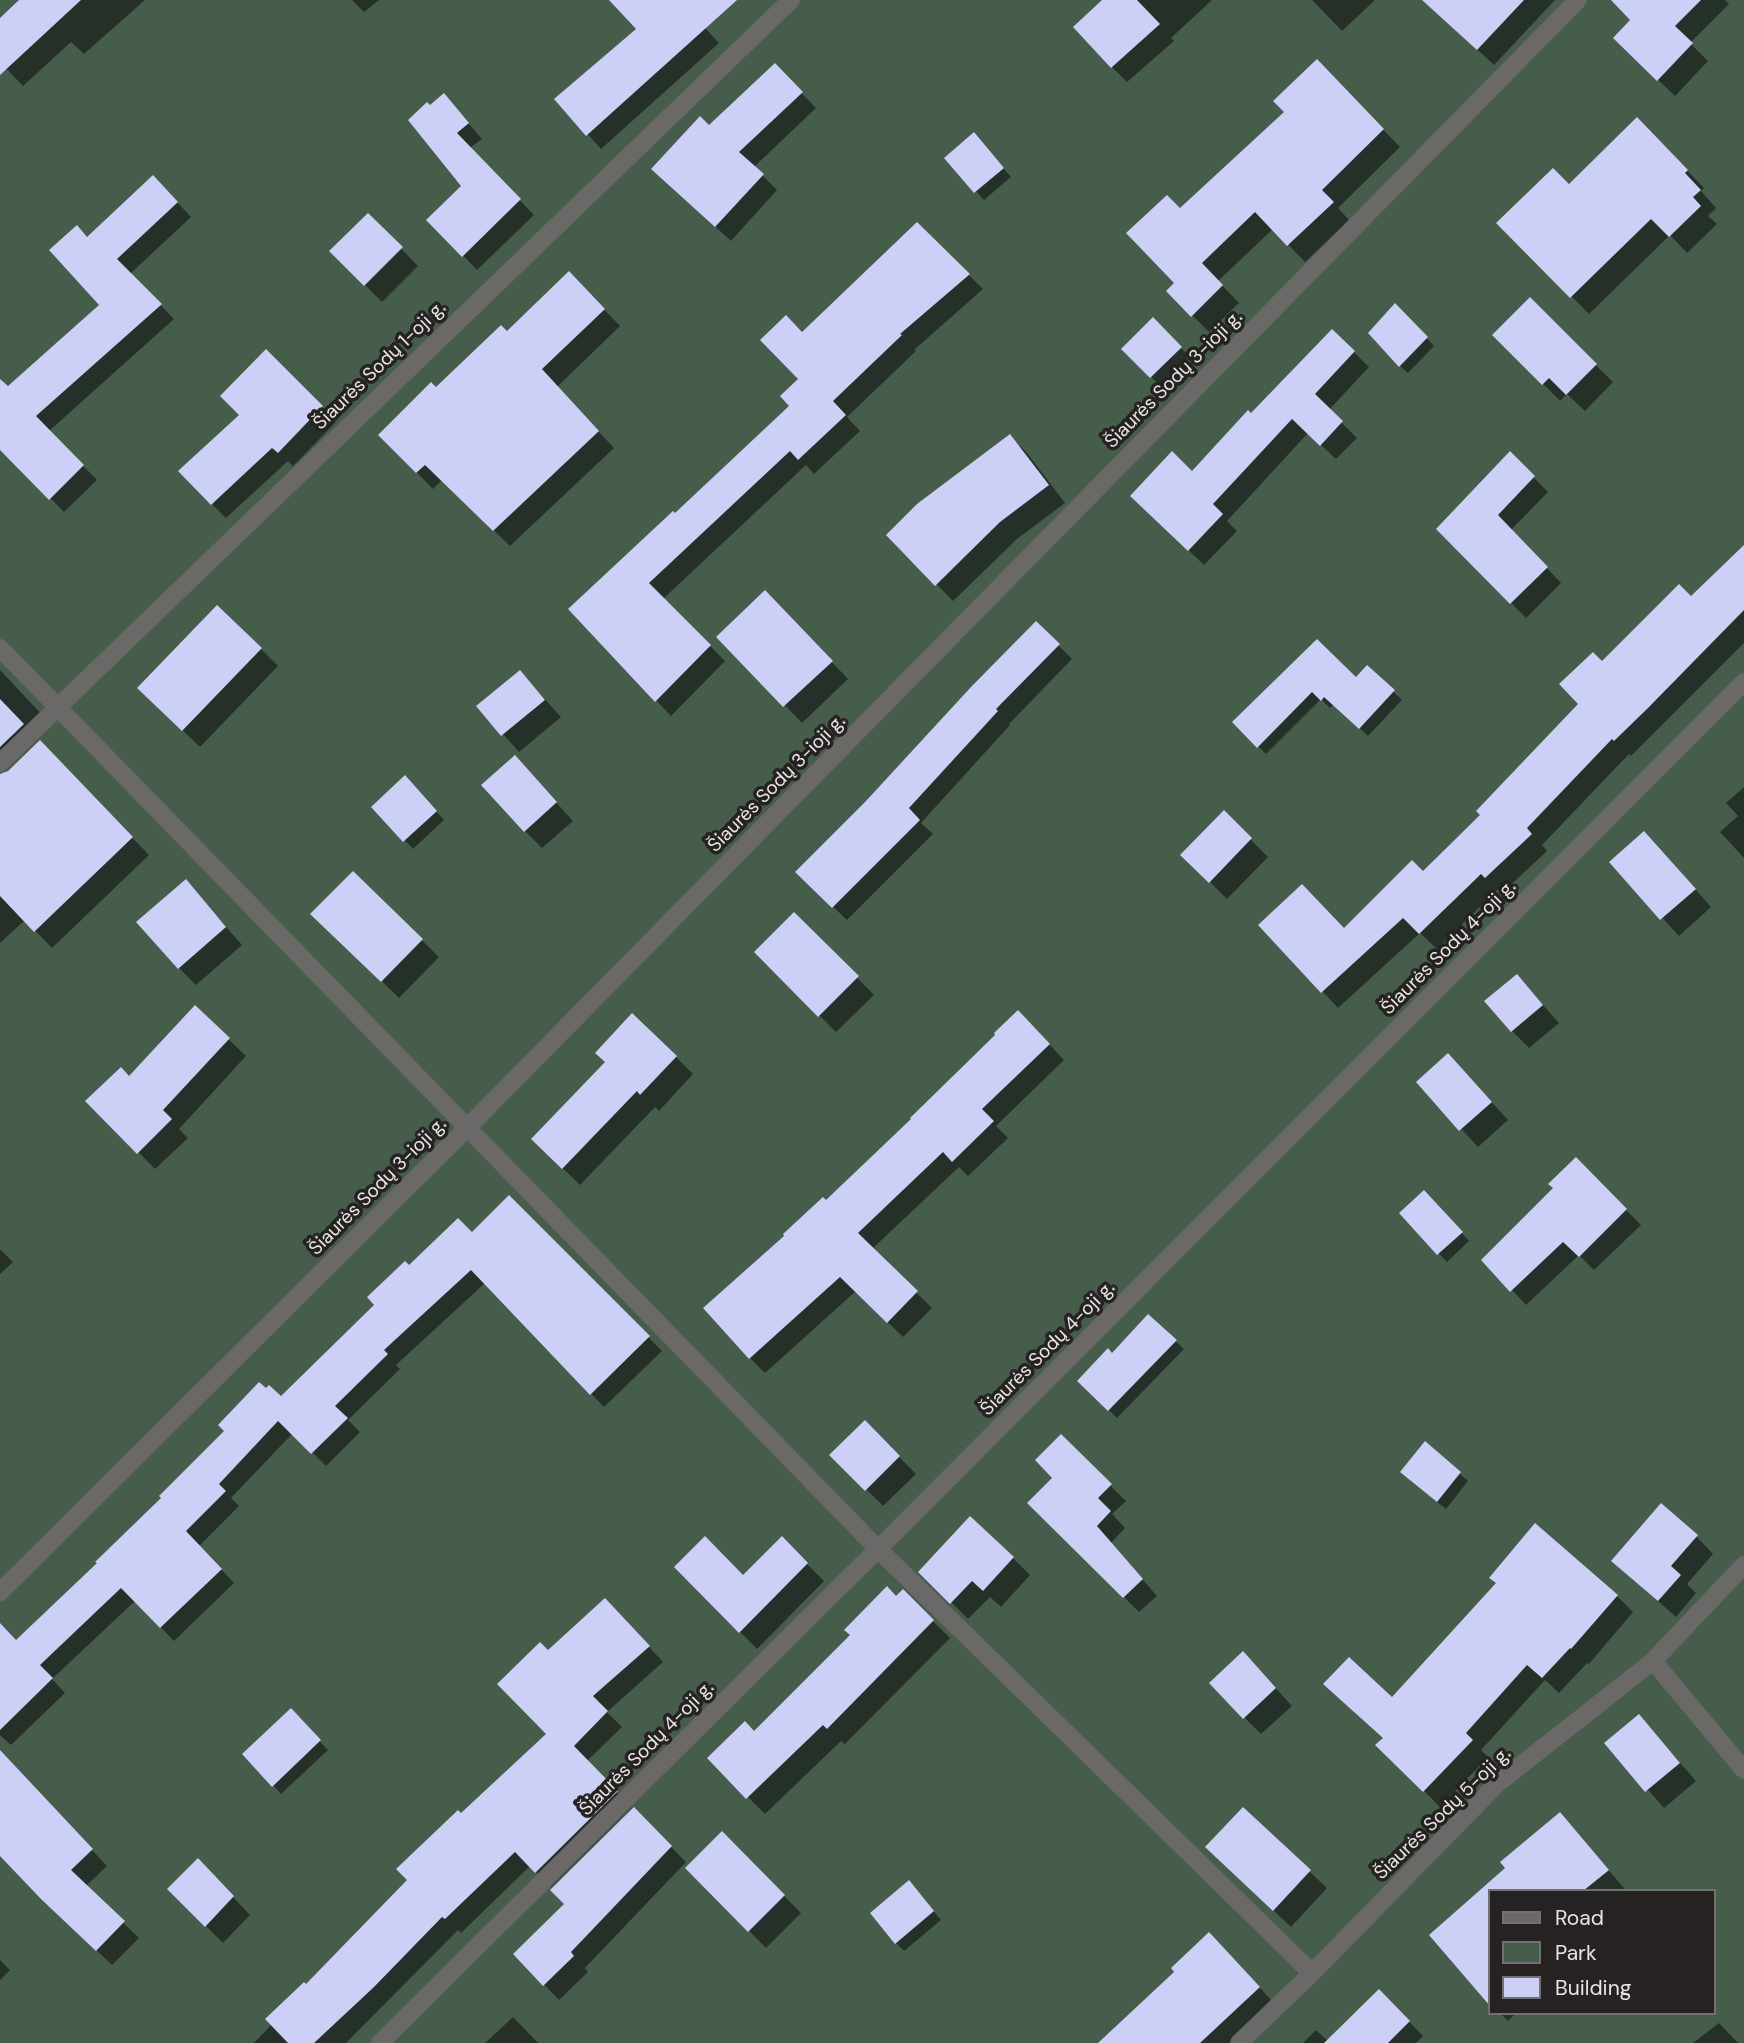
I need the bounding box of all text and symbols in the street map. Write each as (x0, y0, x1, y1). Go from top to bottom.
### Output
street label: Šiaurės Sodų 1-oji g. (309, 297, 451, 435)
street label: Šiaurės Sodų 3-ioji g. (1101, 307, 1247, 453)
street label: Šiaurės Sodų 3-ioji g. (704, 711, 850, 857)
street label: Šiaurės Sodų 4-oji g. (1377, 876, 1521, 1020)
street label: Šiaurės Sodų 3-ioji g. (305, 1114, 451, 1260)
street label: Šiaurės Sodų 4-oji g. (976, 1277, 1120, 1421)
street label: Šiaurės Sodų 4-oji g. (575, 1677, 719, 1821)
street label: Šiaurės Sodų 5-oji g. (1370, 1743, 1516, 1885)
legend (1488, 1889, 1716, 2015)
text: Road (1555, 1904, 1604, 1932)
text: Park (1555, 1939, 1596, 1967)
text: Building (1555, 1974, 1631, 2002)

